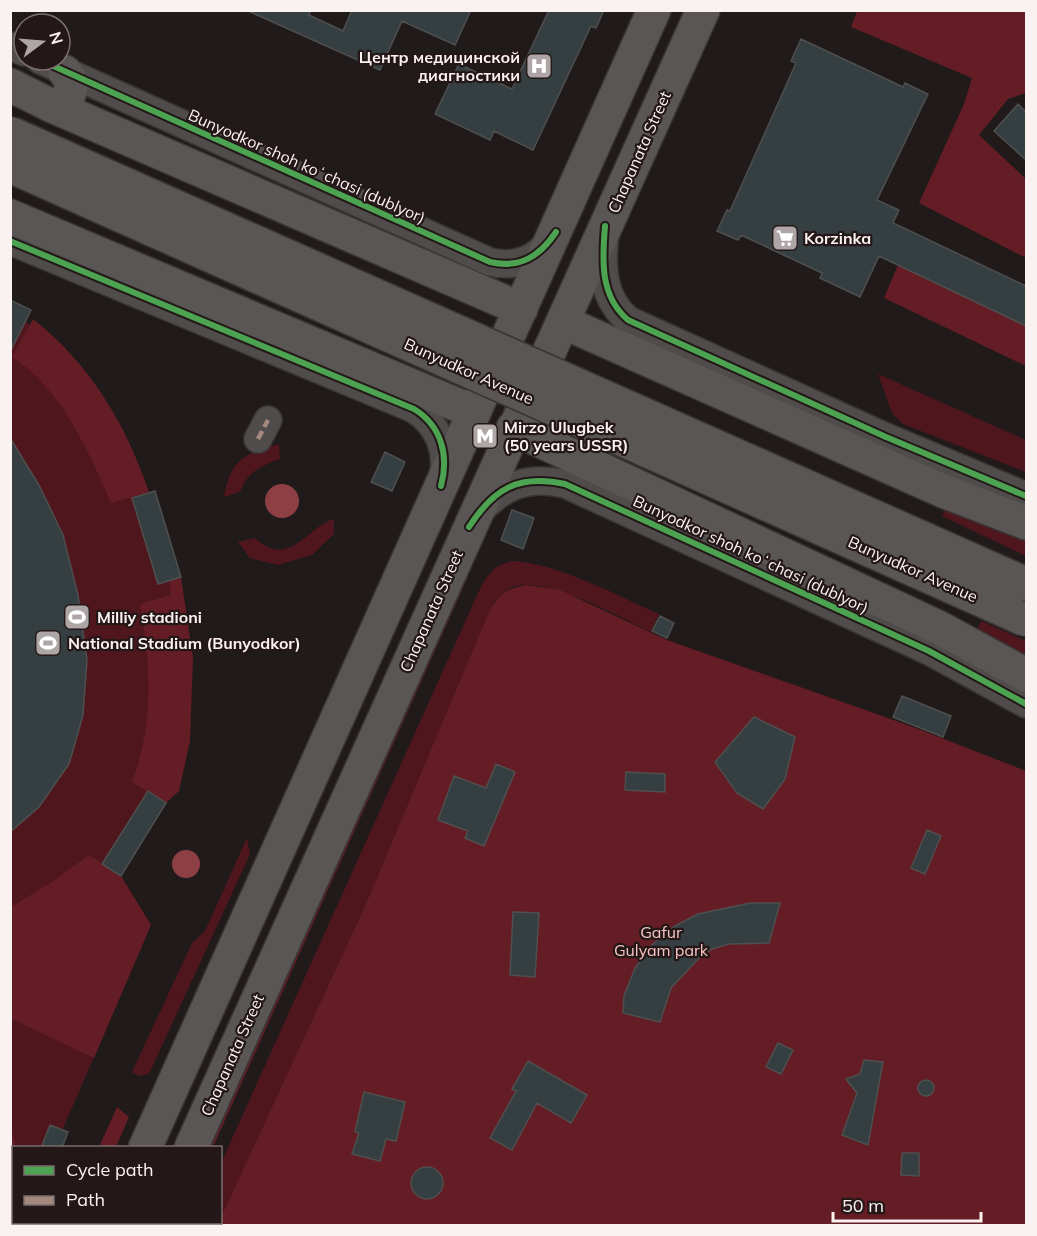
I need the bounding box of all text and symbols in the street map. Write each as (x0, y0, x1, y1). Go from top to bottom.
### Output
north arrow (12, 12, 72, 72)
text: N (45, 29, 68, 46)
place label: Центр медицинской диагностики (359, 47, 520, 85)
hospital icon: Центр медицинской диагностики (524, 51, 554, 81)
street label: Chapanata Street (603, 87, 675, 216)
street label: Bunyodkor shoh koʻchasi (dublyor) (185, 104, 429, 228)
supermarket icon: Korzinka (770, 223, 800, 253)
place label: Korzinka (804, 228, 871, 248)
street label: Bunyudkor Avenue (401, 333, 537, 409)
place label: Mirzo Ulugbek (50 years USSR) (504, 417, 629, 455)
metro station icon: Mirzo Ulugbek (50 years USSR) (470, 421, 500, 451)
street label: Bunyodkor shoh koʻchasi (dublyor) (630, 491, 872, 617)
street label: Bunyudkor Avenue (845, 531, 981, 607)
street label: Chapanata Street (395, 546, 467, 675)
sports icon: Milliy stadioni (62, 602, 92, 632)
place label: Milliy stadioni (97, 607, 202, 627)
sports icon: National Stadium (Bunyodkor) (33, 628, 63, 658)
place label: National Stadium (Bunyodkor) (68, 633, 301, 653)
park label: Gafur Gulyam park (614, 922, 709, 960)
street label: Chapanata Street (196, 990, 268, 1119)
legend (12, 1146, 222, 1224)
text: Cycle path (66, 1158, 153, 1181)
scale bar (833, 1185, 982, 1223)
text: Path (66, 1188, 105, 1211)
text: 50 m (842, 1194, 884, 1217)

